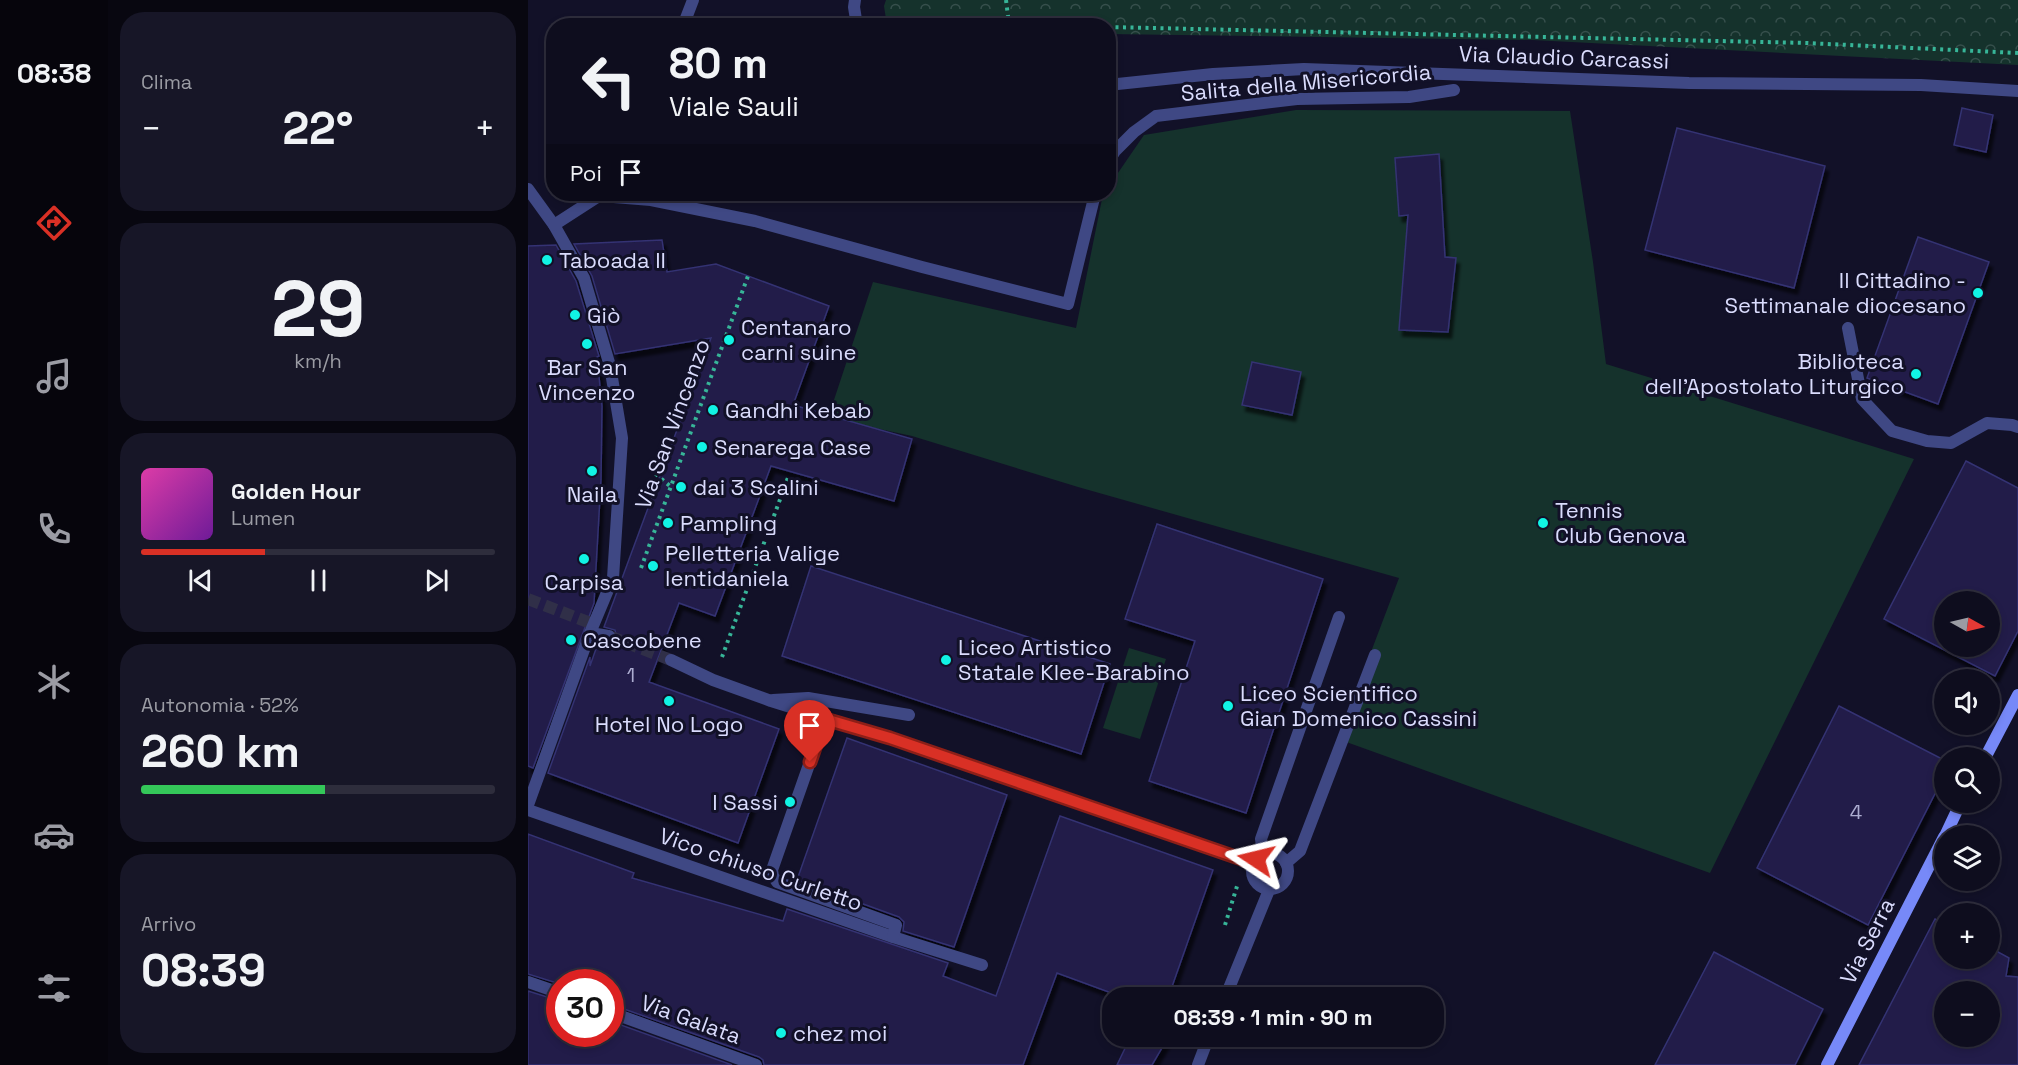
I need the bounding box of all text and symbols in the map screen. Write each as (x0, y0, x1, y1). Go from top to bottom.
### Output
text: 80 m (669, 37, 768, 90)
street label: Via Claudio Carcassi (1458, 39, 1670, 75)
icon: left (570, 42, 648, 120)
text: 08:38 (17, 56, 91, 91)
street label: Salita della Misericordia (1180, 57, 1433, 107)
text: Clima (141, 69, 192, 95)
text: Viale Sauli (669, 89, 799, 124)
text: 22° (282, 100, 354, 157)
text: − (141, 108, 161, 150)
text: + (475, 108, 495, 150)
icon: arrive (614, 156, 647, 189)
text: Poi (570, 159, 602, 187)
icon: directions (33, 202, 75, 244)
place label: Taboada II (559, 246, 666, 274)
marker: Taboada II (540, 253, 554, 267)
text: 29 (271, 259, 365, 359)
place label: Il Cittadino - Settimanale diocesano (1725, 266, 1966, 319)
marker: Il Cittadino - Settimanale diocesano (1971, 286, 1985, 300)
place label: Giò (587, 301, 621, 329)
marker: Giò (568, 308, 582, 322)
place label: Centanaro carni suine (741, 313, 857, 366)
marker: Centanaro carni suine (722, 333, 736, 347)
street label: Via San Vincenzo (628, 335, 716, 513)
marker: Bar San Vincenzo (580, 337, 594, 351)
place label: Biblioteca dell'Apostolato Liturgico (1645, 347, 1904, 400)
text: km/h (294, 348, 342, 374)
place label: Bar San Vincenzo (539, 353, 635, 406)
icon: music (33, 355, 75, 397)
marker: Biblioteca dell'Apostolato Liturgico (1909, 367, 1923, 381)
place label: Gandhi Kebab (725, 396, 871, 424)
marker: Gandhi Kebab (706, 403, 720, 417)
place label: Senarega Case (714, 433, 871, 461)
marker: Senarega Case (695, 440, 709, 454)
marker: Naila (585, 464, 599, 478)
place label: dai 3 Scalini (693, 473, 819, 501)
text: Golden Hour (231, 477, 361, 505)
place label: Naila (567, 480, 618, 508)
marker: dai 3 Scalini (674, 480, 688, 494)
place label: Tennis Club Genova (1555, 496, 1686, 549)
text: Lumen (231, 505, 295, 531)
icon: phone (33, 508, 75, 550)
place label: Pampling (680, 509, 777, 537)
marker: Pampling (661, 516, 675, 530)
marker: Tennis Club Genova (1536, 516, 1550, 530)
place label: Pelletteria Valige lentidaniela (665, 539, 840, 592)
marker: Carpisa (577, 552, 591, 566)
marker: Pelletteria Valige lentidaniela (646, 559, 660, 573)
icon: previous (184, 564, 217, 597)
icon: pause (302, 564, 335, 597)
icon: next (420, 564, 453, 597)
place label: Carpisa (545, 568, 624, 596)
north arrow (1934, 591, 2000, 657)
map controls (1934, 591, 2000, 1047)
place label: Cascobene (583, 626, 702, 654)
marker: Cascobene (564, 633, 578, 647)
place label: Liceo Artistico Statale Klee-Barabino (958, 633, 1190, 686)
marker: Liceo Artistico Statale Klee-Barabino (939, 653, 953, 667)
icon: climate (33, 661, 75, 703)
house number: 1 (627, 662, 635, 688)
button: sound (1934, 669, 2000, 735)
place label: Liceo Scientifico Gian Domenico Cassini (1240, 679, 1477, 732)
text: Autonomia · 52% (141, 692, 299, 718)
marker: Hotel No Logo (662, 694, 676, 708)
marker: Liceo Scientifico Gian Domenico Cassini (1221, 699, 1235, 713)
pin (784, 700, 835, 762)
icon: arrive (793, 709, 826, 742)
place label: Hotel No Logo (595, 710, 743, 738)
text: 260 km (141, 723, 300, 780)
button: search (1934, 747, 2000, 813)
place label: I Sassi (712, 788, 778, 816)
marker: I Sassi (783, 795, 797, 809)
house number: 4 (1850, 799, 1862, 825)
icon: car (33, 814, 75, 856)
street label: Vico chiuso Curletto (656, 821, 866, 917)
button: layers (1934, 825, 2000, 891)
position arrow (1224, 827, 1288, 891)
street label: Via Serra (1833, 893, 1901, 989)
button: + (1934, 903, 2000, 969)
text: Arrivo (141, 911, 196, 937)
text: 08:39 (141, 942, 266, 999)
icon: filters (33, 967, 75, 1009)
speed limit sign: 30 (546, 969, 624, 1047)
button: − (1934, 981, 2000, 1047)
street label: Via Galata (637, 988, 745, 1050)
text: 08:39 · 1 min · 90 m (1174, 1003, 1372, 1031)
place label: chez moi (793, 1019, 887, 1047)
marker: chez moi (774, 1026, 788, 1040)

